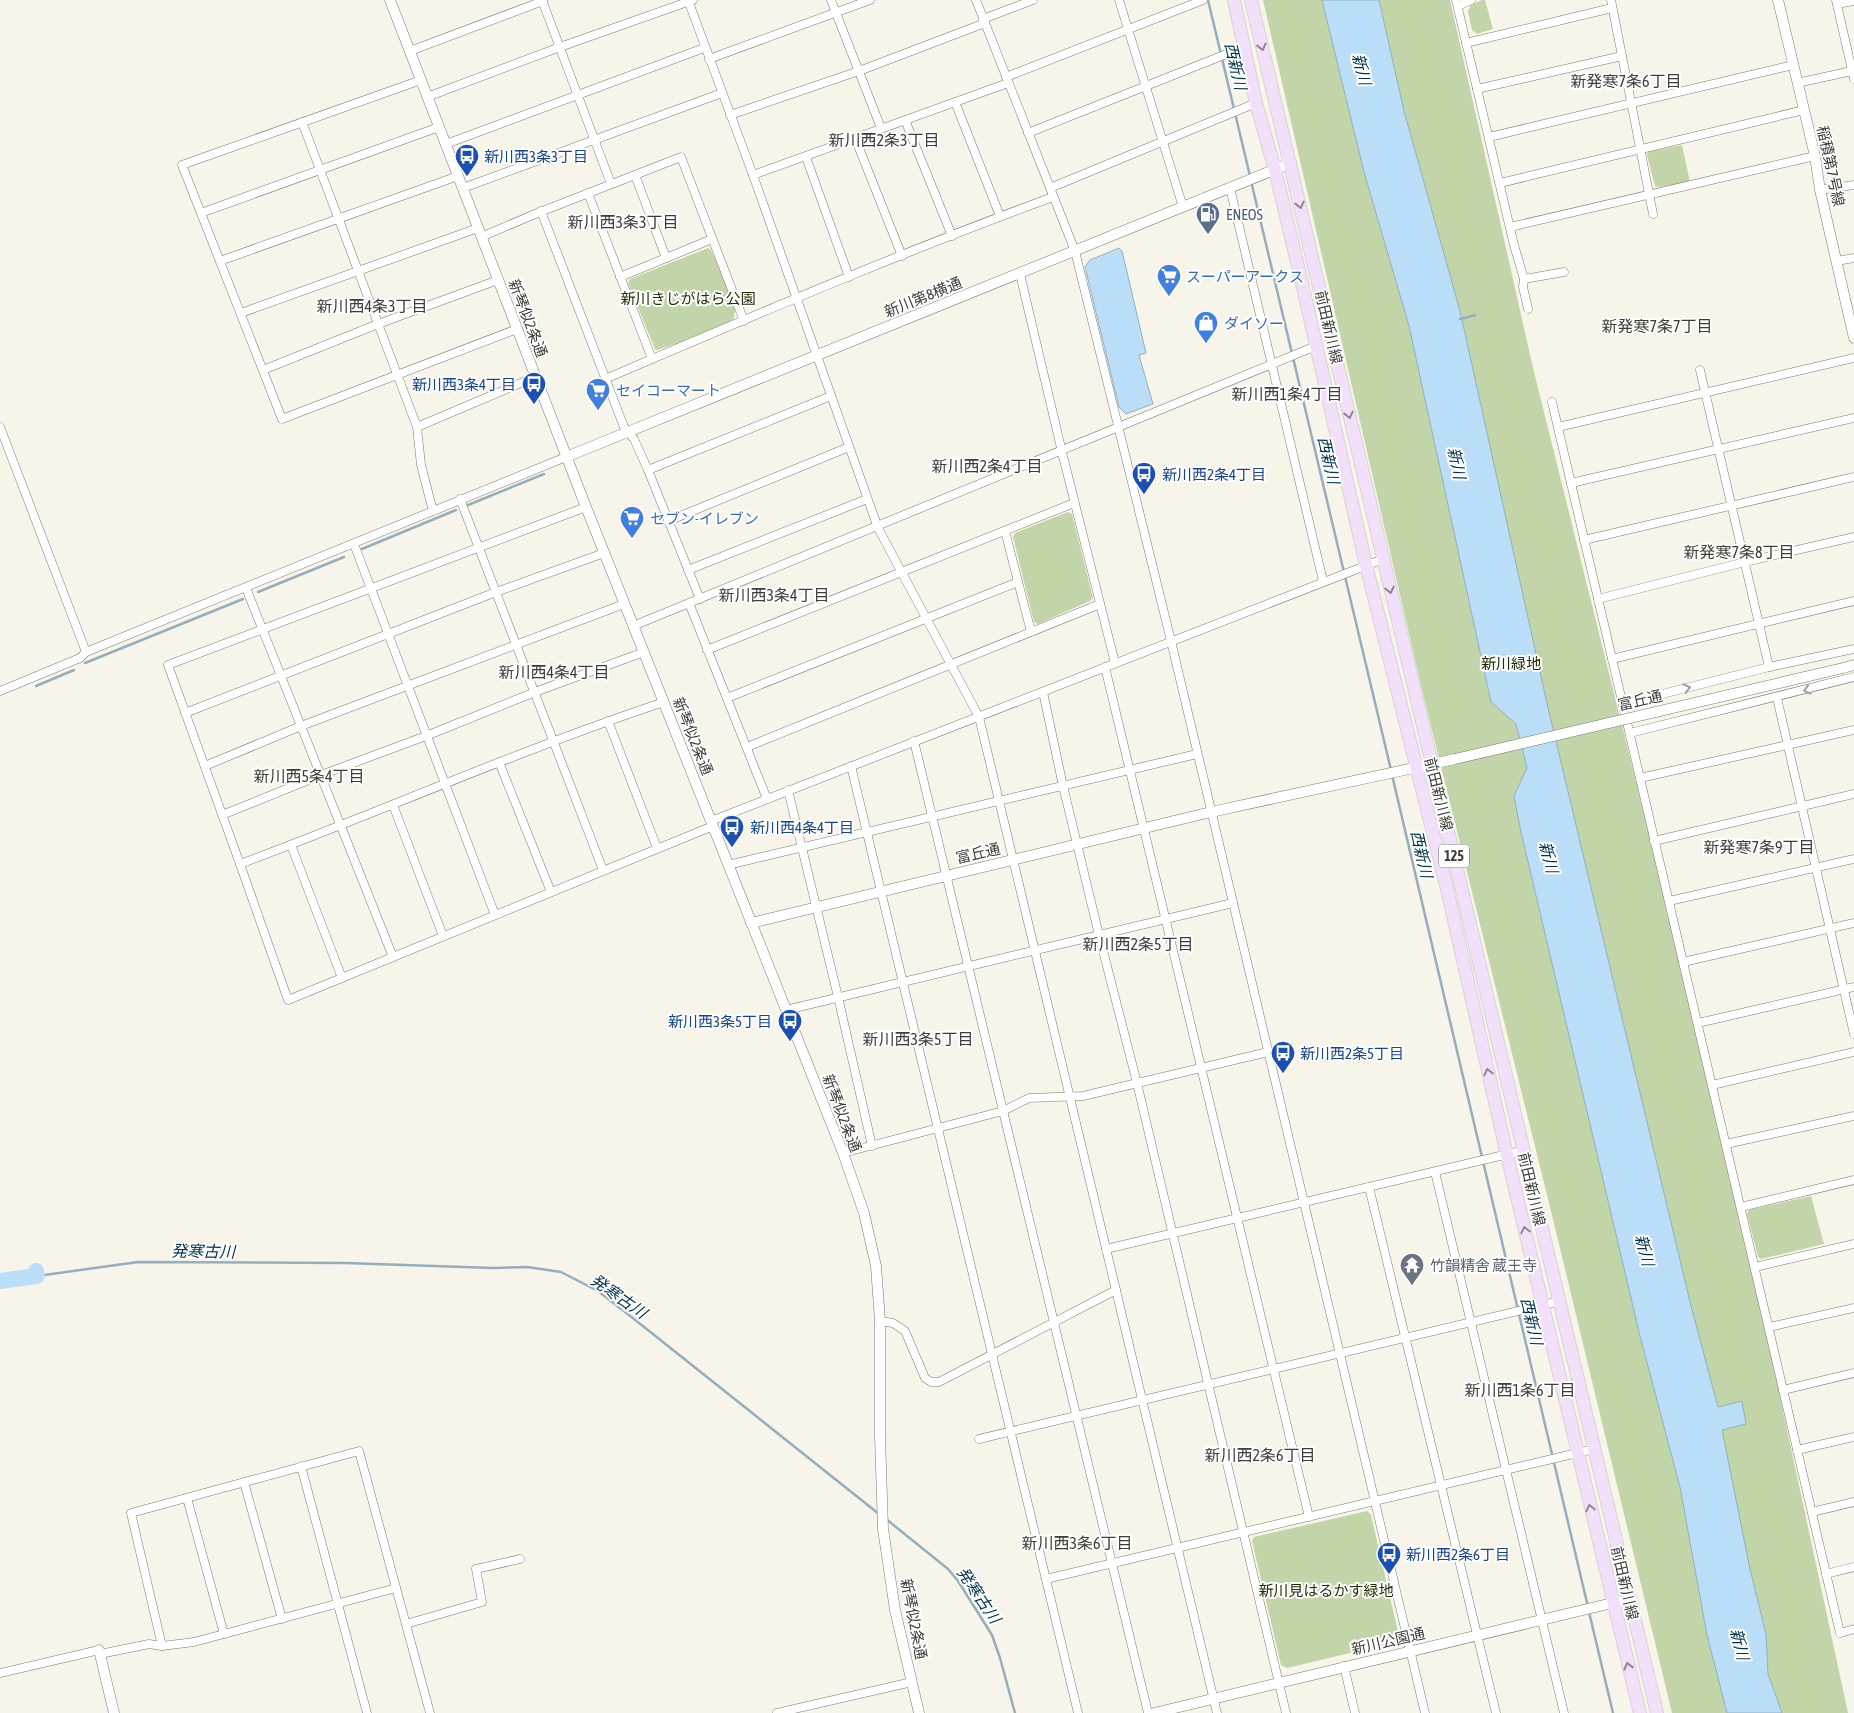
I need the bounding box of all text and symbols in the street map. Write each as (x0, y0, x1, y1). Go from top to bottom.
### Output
water label: 西新川 (1222, 41, 1251, 93)
one-way arrow (1257, 43, 1267, 51)
water label: 新川 (1349, 51, 1375, 89)
district label: 新発寒7条6丁目 (1570, 72, 1682, 90)
street label: 稲積第7号線 (1814, 124, 1848, 208)
district label: 新川西2条3丁目 (828, 131, 940, 149)
bus stop icon: 新川西3条3丁目 (454, 143, 480, 177)
place label: 新川西3条3丁目 (484, 148, 588, 165)
fuel station icon: ENEOS (1195, 201, 1221, 235)
one-way arrow (1294, 201, 1305, 210)
place label: ENEOS (1226, 206, 1263, 223)
district label: 新川西3条3丁目 (567, 213, 679, 231)
supermarket icon: スーパーアークス (1156, 263, 1182, 297)
place label: スーパーアークス (1186, 268, 1304, 285)
street label: 新川第8横通 (882, 274, 964, 320)
street label: 新琴似2条通 (505, 277, 551, 359)
street label: 前田新川線 (1312, 289, 1346, 365)
park label: 新川きじがはら公園 (620, 290, 756, 307)
district label: 新川西4条3丁目 (316, 297, 428, 315)
shop icon: ダイソー (1193, 310, 1219, 344)
place label: ダイソー (1224, 315, 1284, 332)
district label: 新発寒7条7丁目 (1601, 317, 1713, 335)
bus stop icon: 新川西3条4丁目 (521, 371, 547, 405)
place label: 新川西3条4丁目 (412, 376, 516, 393)
supermarket icon: セイコーマート (585, 377, 611, 411)
place label: セイコーマート (616, 382, 721, 399)
district label: 新川西1条4丁目 (1231, 385, 1343, 403)
one-way arrow (1343, 410, 1354, 419)
water label: 西新川 (1315, 435, 1344, 487)
water label: 新川 (1445, 445, 1470, 482)
district label: 新川西2条4丁目 (931, 457, 1043, 475)
bus stop icon: 新川西2条4丁目 (1131, 461, 1157, 495)
place label: 新川西2条4丁目 (1162, 466, 1266, 483)
supermarket icon: セブン-イレブン (619, 505, 645, 539)
place label: セブン-イレブン (650, 510, 759, 527)
district label: 新発寒7条8丁目 (1683, 543, 1795, 561)
district label: 新川西3条4丁目 (718, 586, 830, 604)
one-way arrow (1384, 586, 1395, 594)
park label: 新川緑地 (1481, 655, 1541, 672)
district label: 新川西4条4丁目 (498, 663, 610, 681)
one-way arrow (1682, 683, 1691, 694)
one-way arrow (1802, 684, 1811, 695)
street label: 富丘通 (1616, 687, 1664, 713)
street label: 新琴似2条通 (670, 695, 716, 777)
street label: 前田新川線 (1422, 756, 1456, 832)
district label: 新川西5条4丁目 (253, 767, 365, 785)
bus stop icon: 新川西4条4丁目 (719, 814, 745, 848)
place label: 新川西4条4丁目 (750, 819, 854, 836)
water label: 西新川 (1408, 829, 1437, 881)
district label: 新発寒7条9丁目 (1703, 838, 1815, 856)
water label: 新川 (1536, 839, 1562, 877)
street label: 富丘通 (954, 840, 1002, 866)
road number: 125 (1439, 844, 1469, 868)
district label: 新川西2条5丁目 (1082, 935, 1194, 953)
bus stop icon: 新川西3条5丁目 (777, 1008, 803, 1042)
place label: 新川西3条5丁目 (668, 1013, 772, 1030)
district label: 新川西3条5丁目 (862, 1030, 974, 1048)
bus stop icon: 新川西2条5丁目 (1270, 1040, 1296, 1074)
place label: 新川西2条5丁目 (1300, 1045, 1404, 1062)
one-way arrow (1483, 1067, 1494, 1076)
street label: 新琴似2条通 (819, 1072, 865, 1154)
street label: 前田新川線 (1515, 1151, 1549, 1227)
one-way arrow (1520, 1226, 1531, 1235)
water label: 新川 (1632, 1232, 1658, 1270)
water label: 発寒古川 (171, 1241, 237, 1261)
temple icon: 竹韻精舎 蔵王寺 (1399, 1252, 1425, 1286)
place label: 竹韻精舎 蔵王寺 (1430, 1257, 1537, 1274)
water label: 発寒古川 (588, 1270, 652, 1323)
water label: 西新川 (1518, 1296, 1547, 1348)
district label: 新川西1条6丁目 (1464, 1381, 1576, 1399)
district label: 新川西2条6丁目 (1204, 1446, 1316, 1464)
one-way arrow (1585, 1503, 1596, 1512)
district label: 新川西3条6丁目 (1021, 1534, 1133, 1552)
bus stop icon: 新川西2条6丁目 (1376, 1541, 1402, 1575)
street label: 前田新川線 (1608, 1545, 1642, 1621)
place label: 新川西2条6丁目 (1406, 1546, 1510, 1563)
water label: 発寒古川 (954, 1563, 1005, 1628)
street label: 新琴似2条通 (898, 1577, 930, 1661)
park label: 新川見はるかす緑地 (1258, 1582, 1394, 1599)
street label: 新川公園通 (1350, 1624, 1426, 1658)
water label: 新川 (1727, 1626, 1753, 1664)
one-way arrow (1623, 1661, 1634, 1670)

